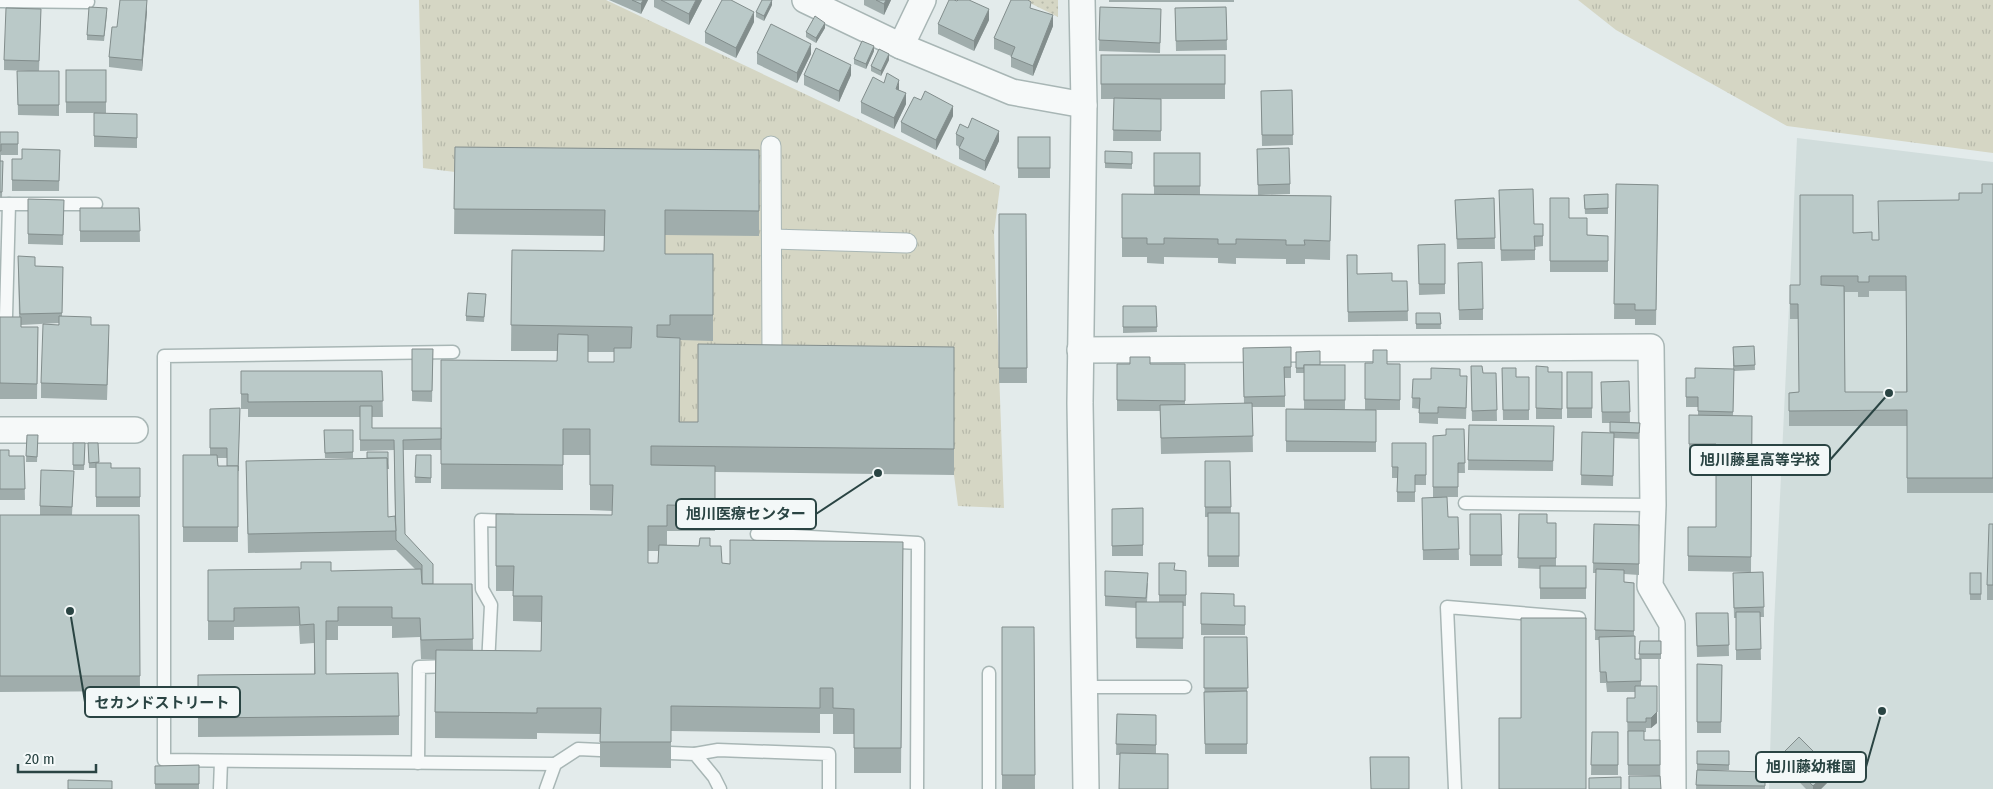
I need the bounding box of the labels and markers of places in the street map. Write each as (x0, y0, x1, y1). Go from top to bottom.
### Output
callout: 旭川藤星高等学校 (1690, 445, 1830, 475)
callout: 旭川医療センター (676, 499, 816, 529)
callout: セカンドストリート (85, 687, 240, 717)
callout: 旭川藤幼稚園 (1756, 752, 1866, 782)

